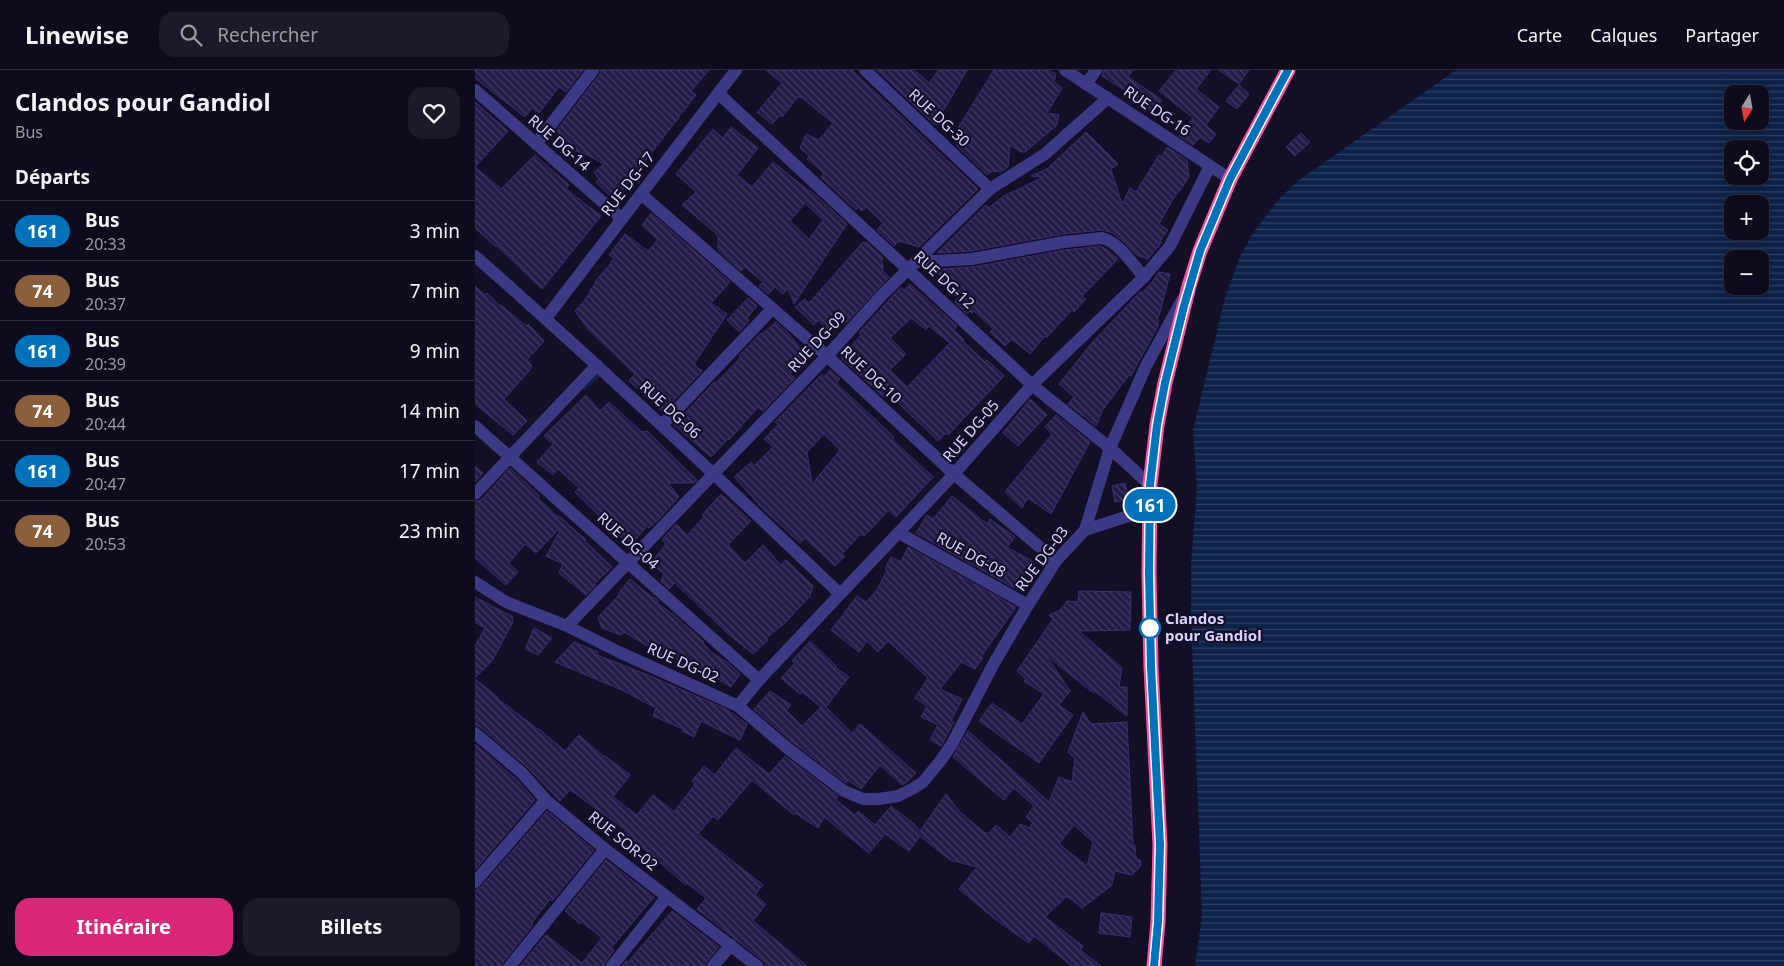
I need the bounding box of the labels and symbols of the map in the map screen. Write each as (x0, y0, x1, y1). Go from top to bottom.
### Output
street label: RUE DG-16 (1120, 81, 1195, 140)
street label: RUE DG-30 (905, 84, 974, 151)
north arrow (1724, 85, 1769, 130)
street label: RUE DG-14 (524, 110, 595, 175)
street label: RUE DG-17 (596, 147, 659, 220)
street label: RUE DG-12 (910, 246, 979, 313)
street label: RUE DG-09 (783, 307, 850, 376)
street label: RUE DG-10 (837, 341, 906, 408)
street label: RUE DG-06 (636, 376, 705, 443)
street label: RUE DG-05 (938, 395, 1003, 466)
line badge: 161 (1121, 489, 1179, 521)
street label: RUE DG-04 (594, 507, 664, 574)
street label: RUE DG-03 (1010, 522, 1072, 595)
street label: RUE DG-08 (933, 527, 1010, 581)
place label: Clandos pour Gandiol (1165, 608, 1262, 645)
marker: Clandos pour Gandiol (1139, 617, 1161, 639)
street label: RUE DG-02 (644, 637, 722, 687)
street label: RUE SOR-02 (585, 806, 662, 874)

